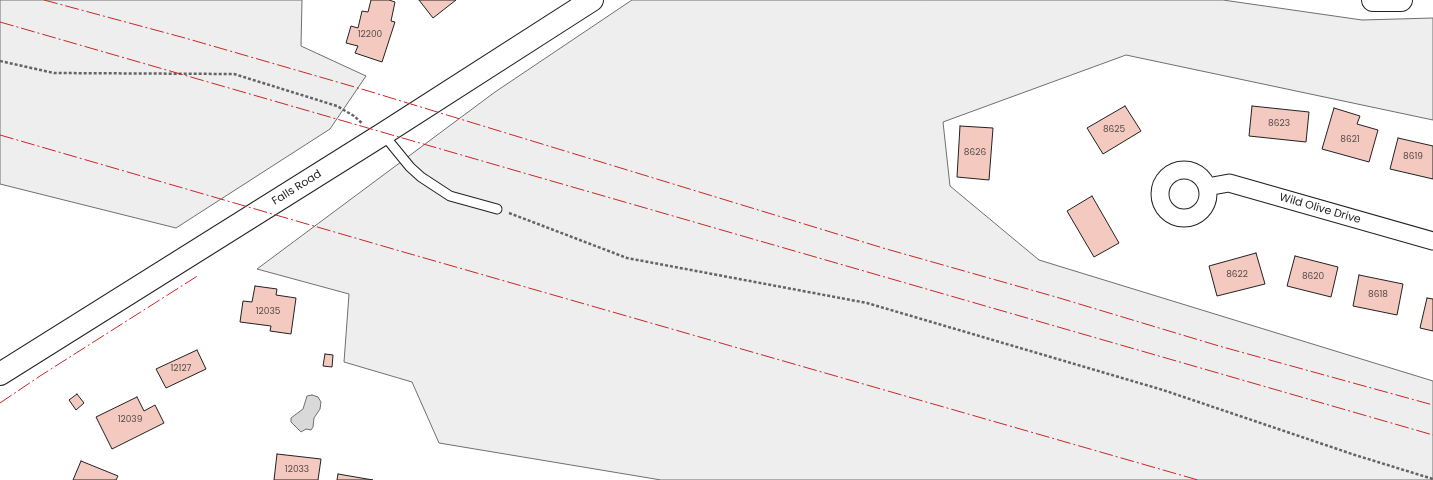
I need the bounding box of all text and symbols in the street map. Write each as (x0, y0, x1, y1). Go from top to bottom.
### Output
house number: 12200 (358, 30, 382, 40)
house number: 8623 (1268, 119, 1290, 129)
house number: 8625 (1103, 125, 1125, 135)
house number: 8621 (1340, 135, 1360, 145)
house number: 8626 (964, 148, 986, 158)
house number: 8619 (1403, 152, 1423, 162)
street label: Falls Road (270, 168, 324, 208)
street label: Wild Olive Drive (1278, 191, 1362, 227)
house number: 8622 (1226, 270, 1248, 280)
house number: 8620 (1302, 272, 1324, 282)
house number: 8618 (1368, 290, 1388, 300)
house number: 12035 (256, 307, 280, 317)
house number: 12127 (170, 364, 192, 374)
house number: 12039 (118, 415, 142, 425)
house number: 12033 (285, 465, 309, 475)

